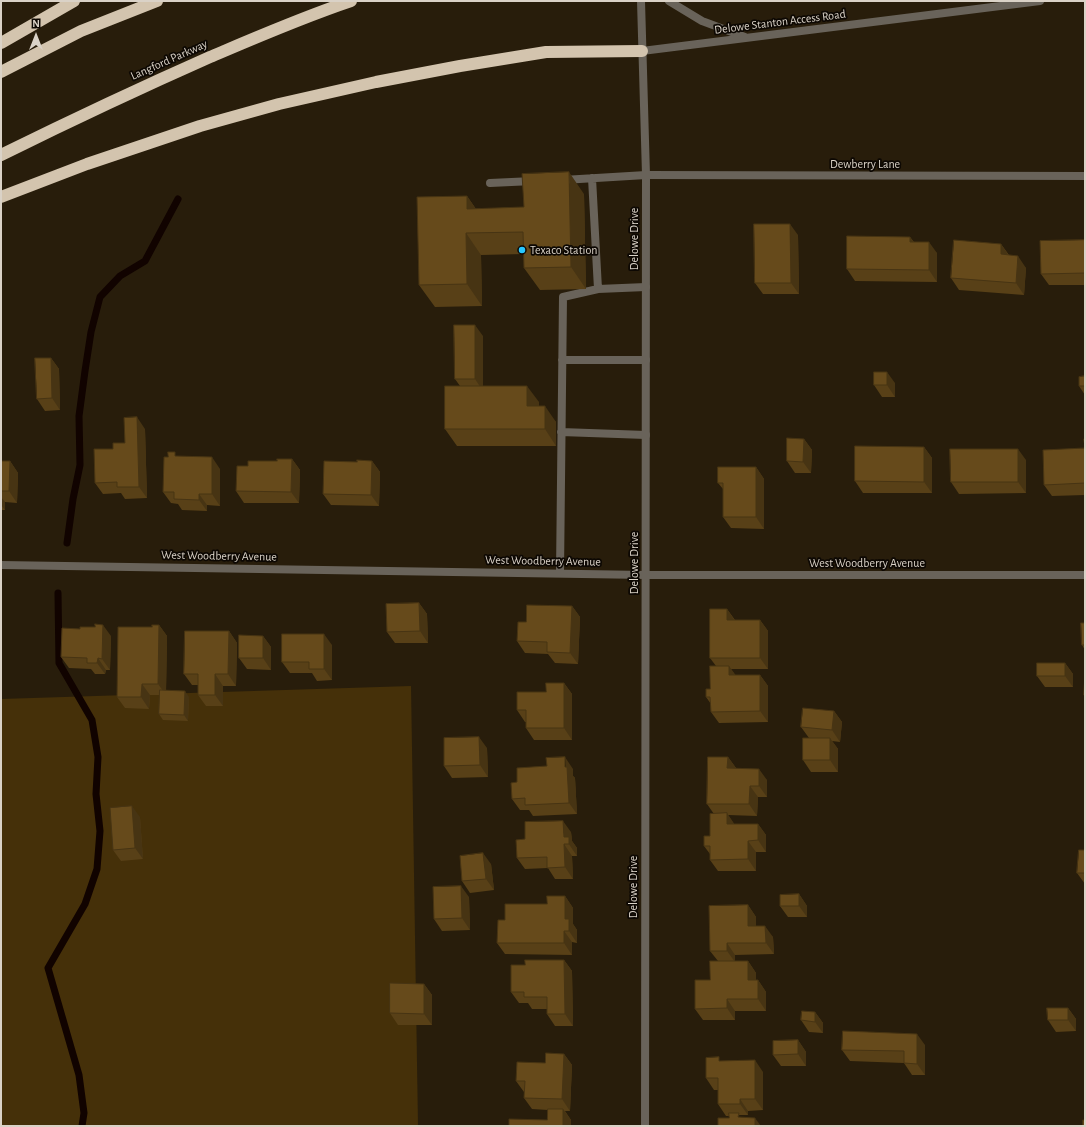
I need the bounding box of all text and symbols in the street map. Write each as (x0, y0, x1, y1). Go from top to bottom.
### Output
street label: Delowe Stanton Access Road (713, 7, 847, 37)
north arrow (16, 16, 56, 56)
text: N (32, 18, 40, 29)
street label: Langford Parkway (128, 37, 210, 83)
street label: Dewberry Lane (830, 157, 900, 171)
street label: Delowe Drive (627, 208, 641, 270)
place label: Texaco Station (530, 243, 597, 257)
marker: Texaco Station (517, 245, 527, 255)
street label: Delowe Drive (627, 532, 641, 594)
street label: West Woodberry Avenue (161, 548, 277, 564)
street label: West Woodberry Avenue (485, 553, 601, 569)
street label: West Woodberry Avenue (809, 556, 925, 570)
street label: Delowe Drive (626, 856, 640, 918)

